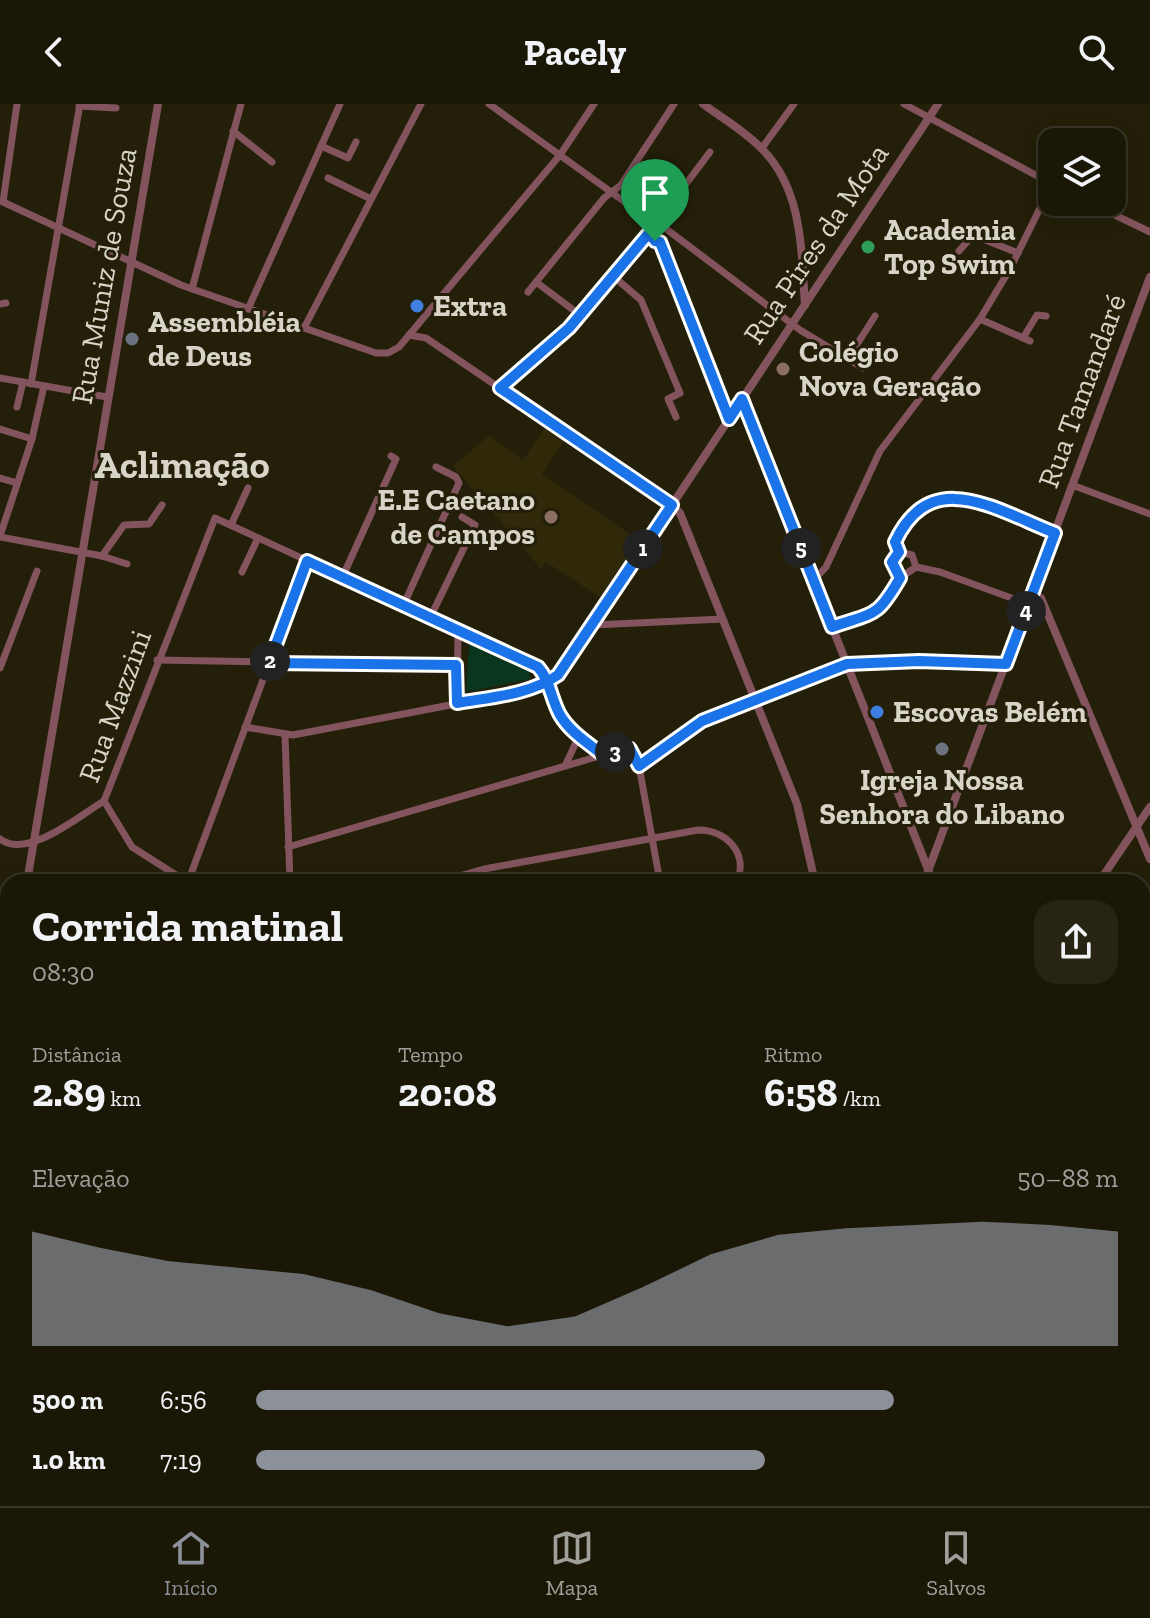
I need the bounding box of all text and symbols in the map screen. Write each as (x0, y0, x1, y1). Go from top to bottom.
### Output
icon: back (32, 30, 76, 74)
icon: search (1074, 30, 1118, 74)
text: Pacely (524, 31, 626, 74)
map controls (1038, 128, 1126, 216)
button: layers (1038, 128, 1126, 216)
street label: Rua Pires da Mota (736, 137, 896, 351)
street label: Rua Muniz de Souza (64, 145, 144, 407)
pin (621, 159, 689, 241)
icon: arrive (633, 171, 677, 215)
place label: Academia Top Swim (884, 212, 1016, 282)
marker: Academia Top Swim (859, 238, 877, 256)
place label: Extra (433, 288, 507, 324)
street label: Rua Tamandaré (1030, 289, 1134, 493)
marker: Extra (408, 297, 426, 315)
place label: Assembléia de Deus (148, 304, 301, 374)
marker: Assembléia de Deus (123, 330, 141, 348)
place label: Colégio Nova Geração (799, 334, 981, 404)
marker: Colégio Nova Geração (774, 360, 792, 378)
district label: Aclimação (94, 442, 270, 488)
place label: E.E Caetano de Campos (377, 482, 535, 552)
marker: E.E Caetano de Campos (542, 508, 560, 526)
pin: 5 (781, 528, 821, 568)
pin: 1 (623, 529, 663, 569)
text: 5 (795, 534, 807, 561)
text: 1 (639, 535, 647, 562)
pin: 4 (1006, 591, 1046, 631)
text: 4 (1020, 597, 1032, 624)
street label: Rua Mazzini (71, 625, 159, 787)
pin: 2 (250, 641, 290, 681)
text: 2 (264, 647, 276, 674)
place label: Escovas Belém (893, 694, 1087, 730)
marker: Escovas Belém (868, 703, 886, 721)
pin: 3 (595, 732, 635, 772)
text: 3 (609, 738, 621, 765)
marker: Igreja Nossa Senhora do Libano (933, 740, 951, 758)
place label: Igreja Nossa Senhora do Libano (819, 762, 1065, 832)
text: Corrida matinal (32, 899, 343, 952)
button: share (1034, 900, 1118, 984)
text: 08:30 (32, 956, 94, 988)
text: Distância (32, 1041, 122, 1068)
text: Tempo (398, 1041, 463, 1068)
text: Ritmo (764, 1041, 822, 1068)
text: 2.89 (32, 1068, 106, 1116)
text: 20:08 (398, 1068, 497, 1116)
text: 6:58 (764, 1068, 838, 1116)
text: km (106, 1085, 141, 1112)
text: /km (838, 1085, 881, 1112)
text: Elevação (32, 1162, 130, 1194)
text: 50–88 m (1017, 1162, 1118, 1194)
text: 500 m (32, 1384, 103, 1416)
text: 6:56 (160, 1384, 207, 1416)
text: 1.0 km (32, 1444, 105, 1476)
text: 7:19 (160, 1444, 202, 1476)
tab: Início (164, 1526, 218, 1601)
tab: Mapa (546, 1526, 598, 1601)
tab: Salvos (926, 1526, 986, 1601)

